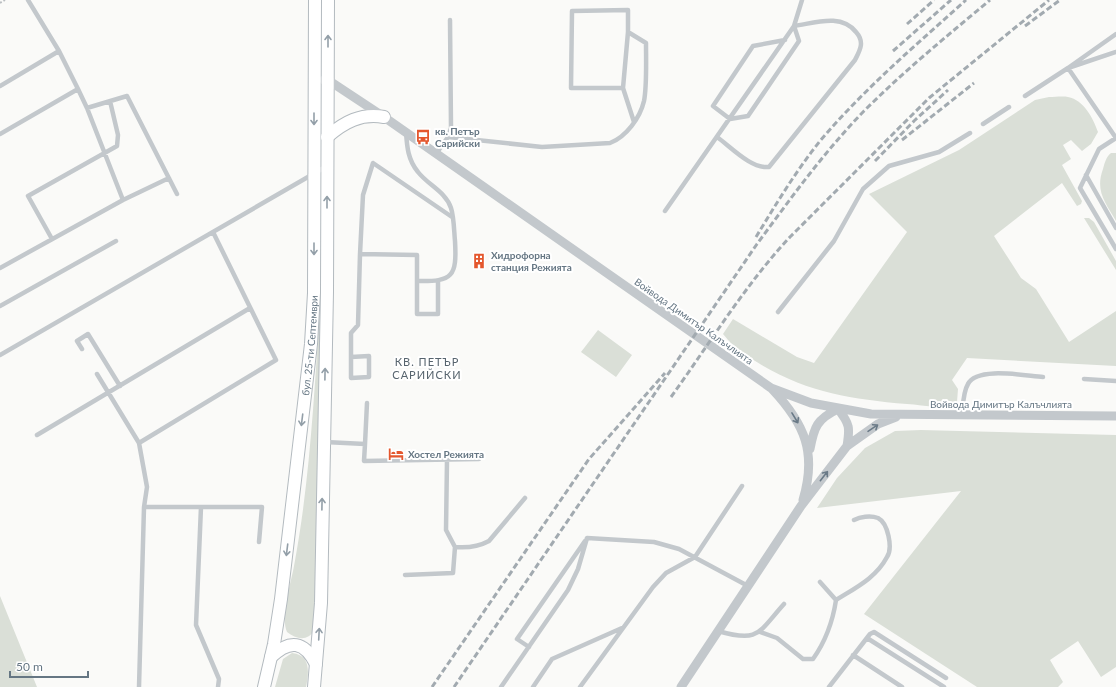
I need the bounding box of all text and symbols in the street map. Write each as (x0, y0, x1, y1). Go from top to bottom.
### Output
one-way arrow (324, 35, 332, 48)
one-way arrow (310, 112, 318, 125)
place label: кв. Петър Сарийски (435, 125, 480, 149)
bus stop icon: кв. Петър Сарийски (414, 128, 432, 146)
one-way arrow (323, 196, 331, 209)
one-way arrow (310, 242, 318, 255)
place label: Хидрофорна станция Режията (491, 249, 572, 273)
building icon: Хидрофорна станция Режията (470, 252, 488, 270)
street label: Войвода Димитър Калъчлията (632, 275, 756, 367)
street label: бул. 25-ти Септември (299, 295, 320, 396)
district label: КВ. ПЕТЪР САРИЙСКИ (392, 355, 462, 381)
one-way arrow (321, 368, 329, 381)
street label: Войвода Димитър Калъчлията (930, 398, 1072, 410)
one-way arrow (792, 412, 800, 424)
one-way arrow (298, 413, 306, 426)
one-way arrow (867, 423, 879, 431)
hotel icon: Хостел Режията (387, 445, 405, 463)
place label: Хостел Режията (408, 448, 484, 460)
one-way arrow (820, 470, 829, 481)
one-way arrow (319, 498, 326, 511)
one-way arrow (283, 543, 291, 556)
one-way arrow (315, 628, 322, 641)
scale bar (10, 653, 88, 679)
text: 50 m (16, 659, 43, 674)

